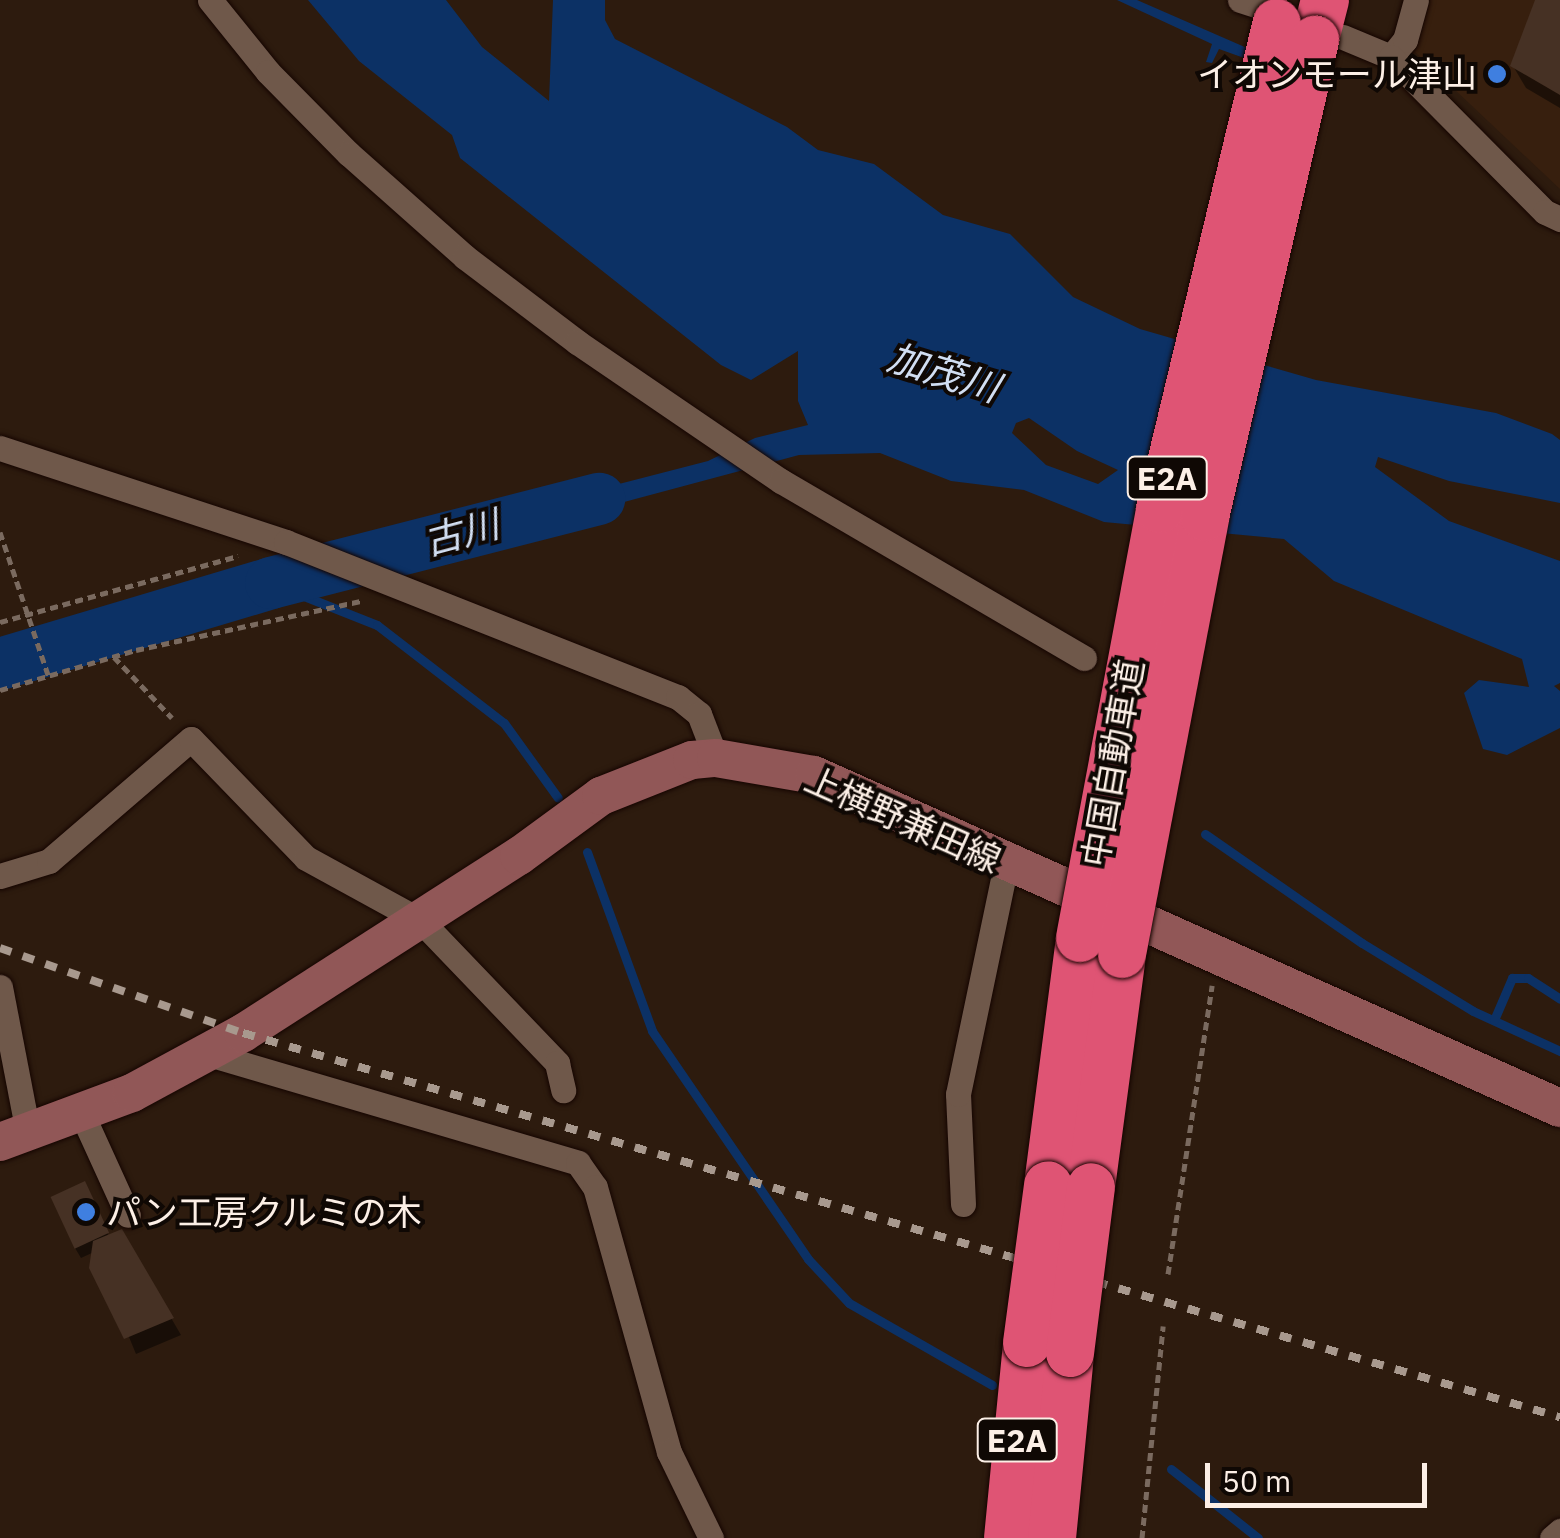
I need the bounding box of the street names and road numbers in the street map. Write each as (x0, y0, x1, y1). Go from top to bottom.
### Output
road number: E2A (1124, 451, 1210, 505)
street label: 中国自動車道 (1073, 656, 1151, 870)
street label: 上横野兼田線 (799, 757, 1007, 881)
road number: E2A (974, 1413, 1060, 1467)

